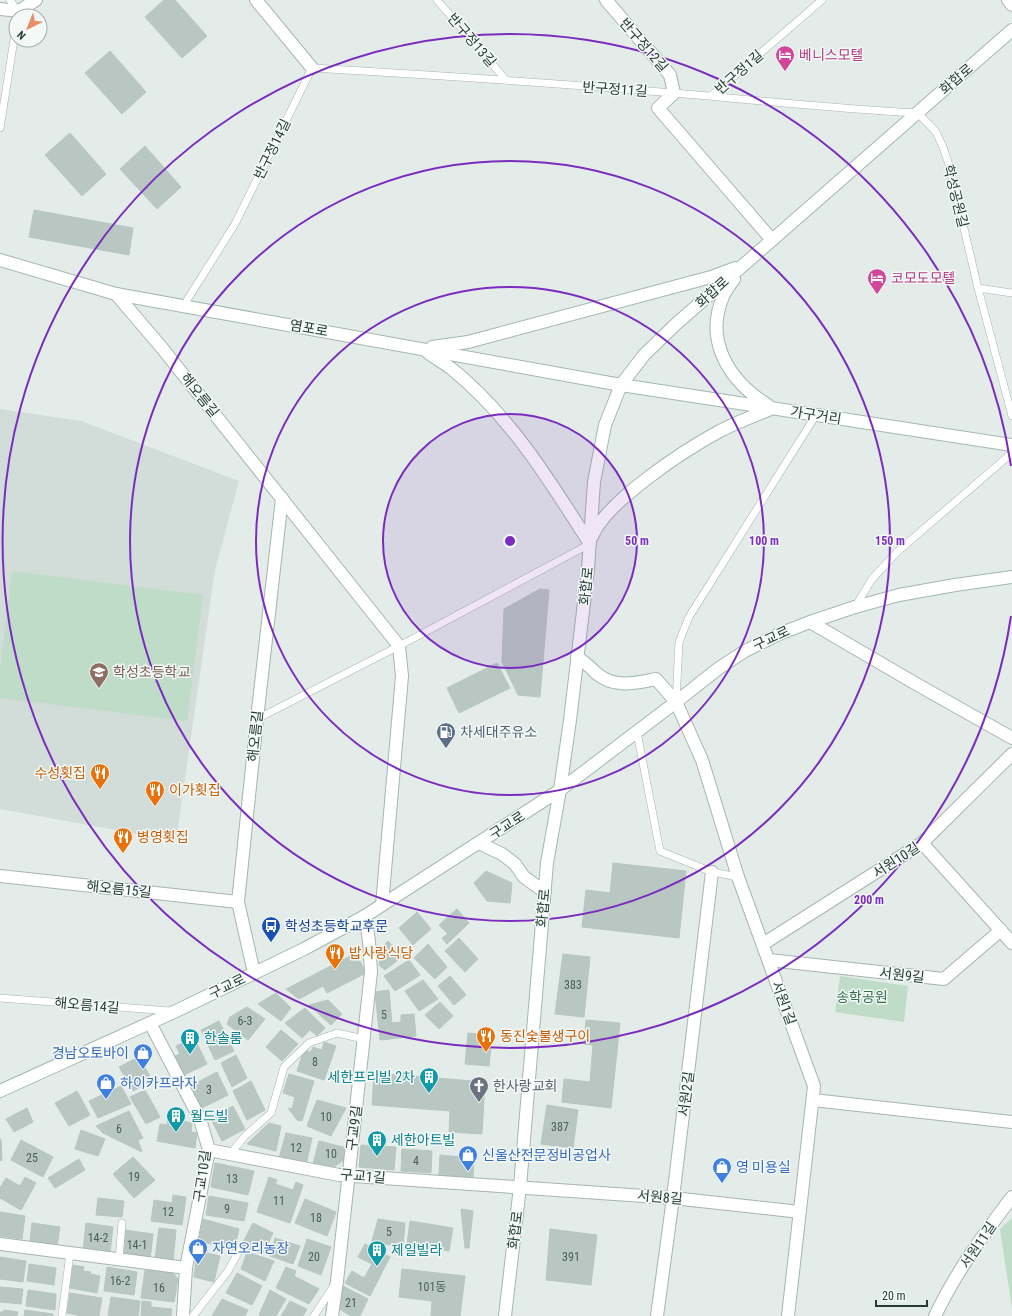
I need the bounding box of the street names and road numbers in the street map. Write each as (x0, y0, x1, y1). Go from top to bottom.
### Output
street label: 반구정13길 (445, 10, 499, 70)
street label: 반구정12길 (617, 15, 671, 75)
street label: 반구정1길 (712, 47, 766, 97)
street label: 화합로 (936, 60, 976, 98)
street label: 반구정11길 (582, 79, 648, 99)
street label: 반구정14길 (250, 116, 294, 182)
street label: 학성공원길 (940, 163, 972, 229)
street label: 화합로 (692, 273, 732, 311)
street label: 염포로 (289, 317, 330, 339)
street label: 해오름길 (178, 370, 222, 420)
street label: 가구거리 (789, 403, 843, 427)
street label: 화합로 (576, 566, 596, 606)
street label: 구교로 (750, 623, 792, 653)
street label: 해오름길 (244, 710, 266, 762)
street label: 구교로 (486, 808, 528, 842)
street label: 서원10길 (870, 839, 922, 881)
street label: 해오름15길 (86, 878, 152, 900)
street label: 화합로 (533, 888, 553, 928)
street label: 서원9길 (879, 965, 925, 985)
street label: 구교로 (206, 970, 248, 1002)
street label: 서원1길 (769, 979, 799, 1027)
street label: 해오름14길 (54, 994, 120, 1016)
street label: 서원2길 (675, 1070, 697, 1118)
street label: 구교9길 (343, 1104, 365, 1152)
street label: 구교10길 (190, 1149, 214, 1203)
street label: 구교1길 (340, 1166, 386, 1186)
street label: 서원8길 (637, 1187, 683, 1207)
street label: 화합로 (505, 1210, 525, 1250)
street label: 서원11길 (957, 1219, 999, 1271)

